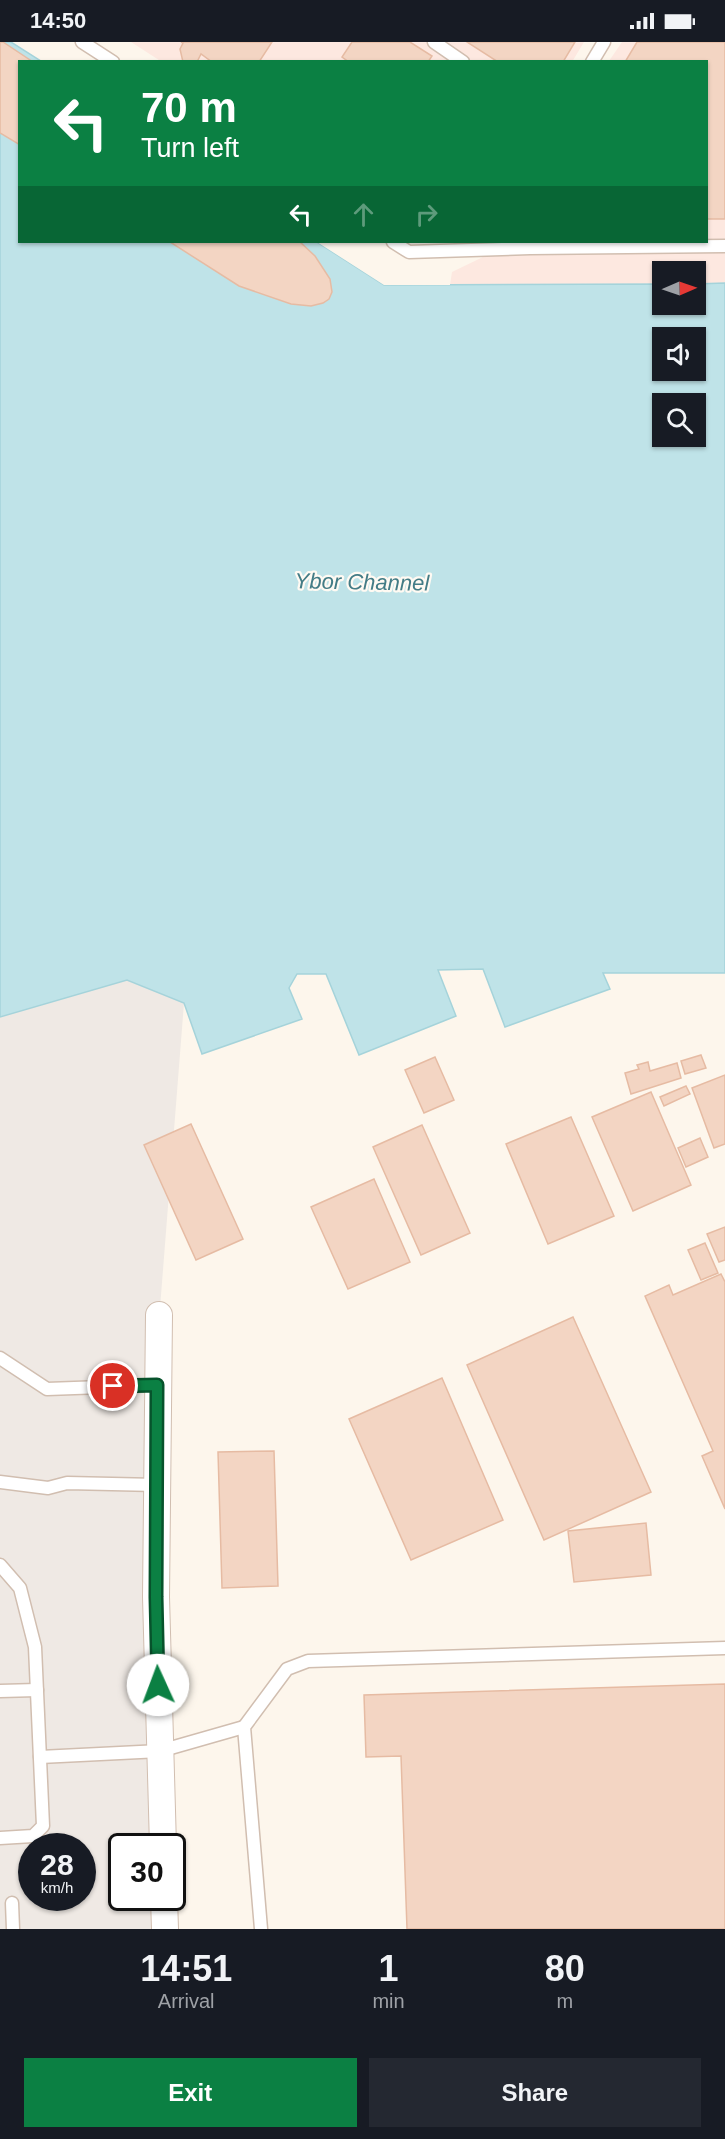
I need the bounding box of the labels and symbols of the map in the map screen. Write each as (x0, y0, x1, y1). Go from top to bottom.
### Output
north arrow (652, 261, 706, 315)
water label: Ybor Channel (295, 568, 431, 596)
pin (87, 1360, 138, 1411)
position arrow (126, 1653, 190, 1717)
speed limit sign: 30 (108, 1833, 186, 1911)

